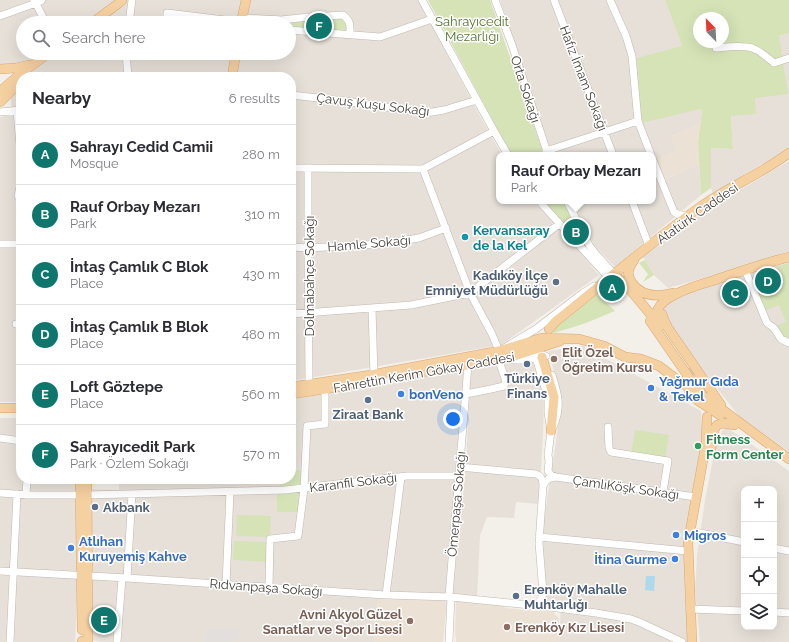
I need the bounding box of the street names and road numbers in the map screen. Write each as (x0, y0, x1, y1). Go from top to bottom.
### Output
street label: Hafız İmam Sokağı (557, 23, 611, 133)
street label: Orta Sokağı (508, 54, 543, 125)
street label: Çavuş Kuşu Sokağı (316, 90, 430, 119)
street label: Atatürk Caddesi (654, 180, 741, 247)
street label: Dolmabahçe Sokağı (302, 216, 317, 336)
street label: Hamle Sokağı (327, 232, 411, 255)
street label: Fahrettin Kerim Gökay Caddesi (332, 349, 516, 396)
street label: Ömerpaşa Sokağı (443, 450, 469, 558)
street label: Karanfil Sokağı (308, 470, 398, 495)
street label: ÇamlıKöşk Sokağı (572, 473, 680, 502)
street label: Rıdvanpaşa Sokağı (209, 576, 323, 599)

